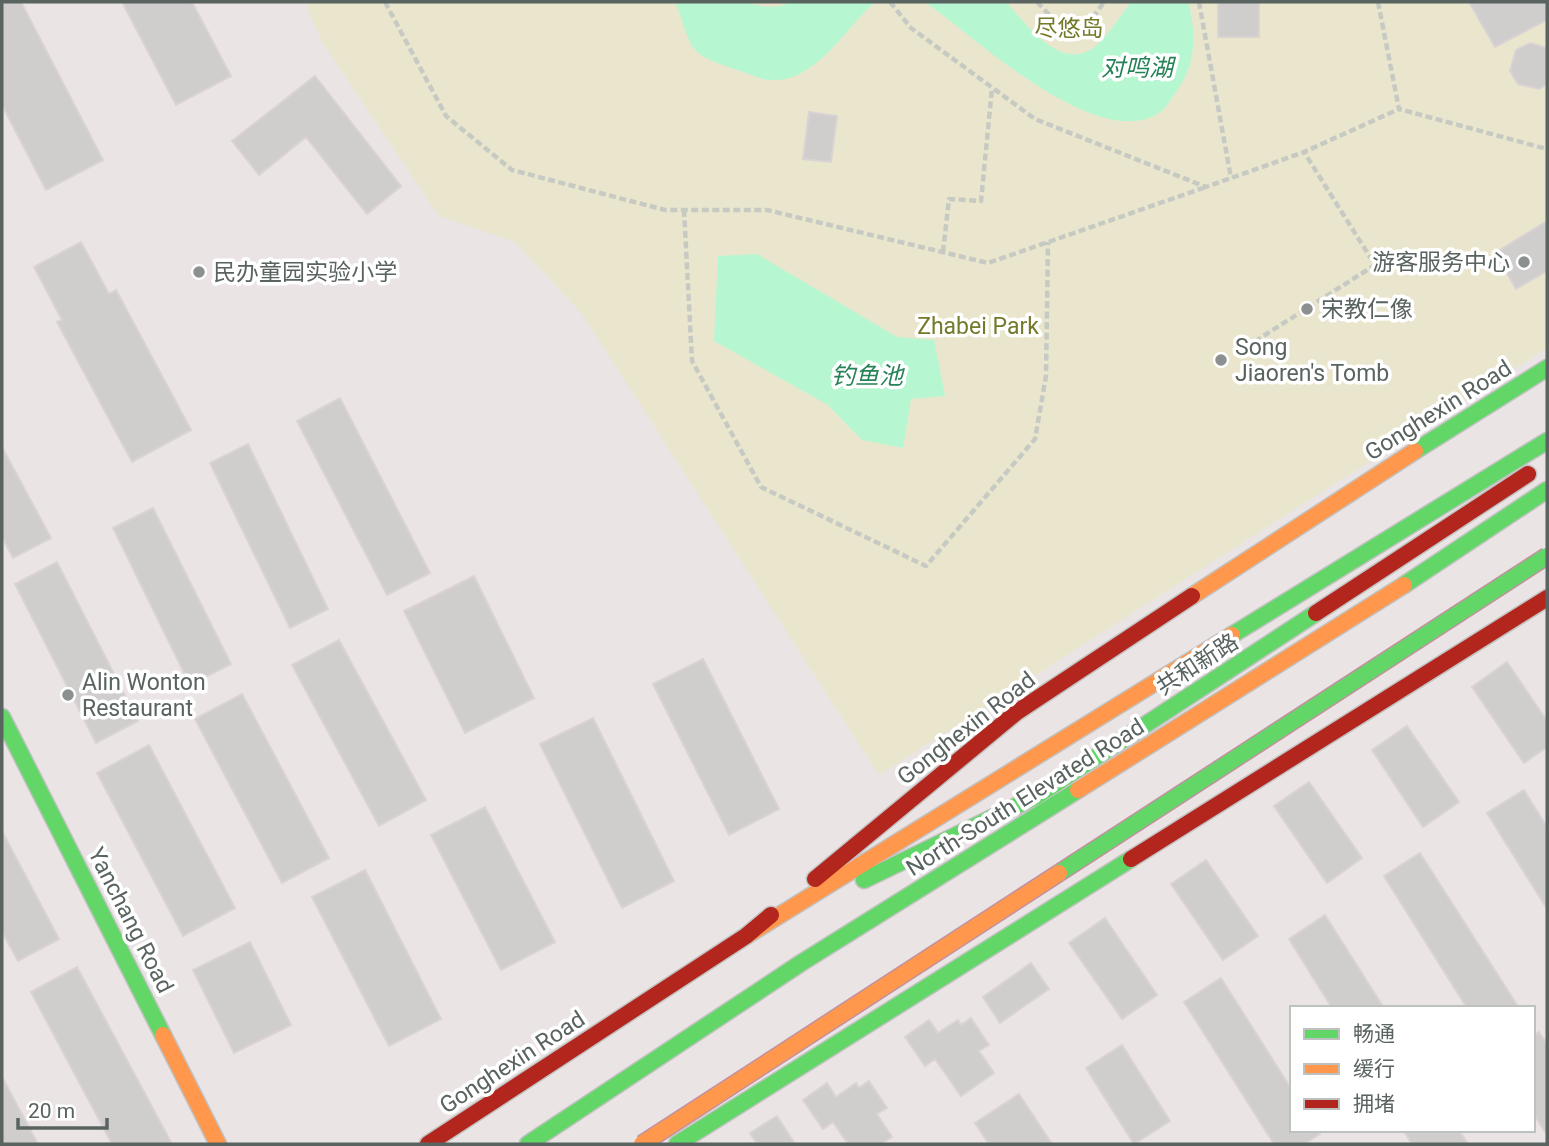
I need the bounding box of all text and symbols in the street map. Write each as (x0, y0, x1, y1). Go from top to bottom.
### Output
park label: 尽悠岛 (1035, 15, 1104, 42)
water label: 对鸣湖 (1101, 54, 1177, 82)
place label: 游客服务中心 (1372, 249, 1510, 276)
marker: 游客服务中心 (1516, 254, 1532, 270)
place label: 民办童园实验小学 (213, 259, 397, 286)
marker: 民办童园实验小学 (191, 264, 207, 280)
place label: 宋教仁像 (1321, 296, 1413, 323)
marker: 宋教仁像 (1299, 301, 1315, 317)
park label: Zhabei Park (917, 313, 1039, 340)
place label: Song Jiaoren's Tomb (1235, 334, 1389, 387)
marker: Song Jiaoren's Tomb (1213, 352, 1229, 368)
street label: Gonghexin Road (1360, 355, 1516, 466)
water label: 钓鱼池 (831, 362, 905, 390)
street label: 共和新路 (1151, 628, 1243, 701)
street label: Gonghexin Road (892, 666, 1041, 791)
place label: Alin Wonton Restaurant (82, 669, 206, 722)
marker: Alin Wonton Restaurant (60, 687, 76, 703)
street label: North-South Elevated Road (901, 713, 1149, 882)
street label: Yanchang Road (82, 843, 179, 997)
street label: Gonghexin Road (435, 1005, 590, 1119)
legend (1290, 1006, 1535, 1132)
text: 畅通 (1353, 1022, 1395, 1046)
text: 缓行 (1353, 1057, 1395, 1081)
scale bar (18, 1086, 107, 1130)
text: 拥堵 (1353, 1092, 1395, 1116)
text: 20 m (28, 1099, 75, 1123)

